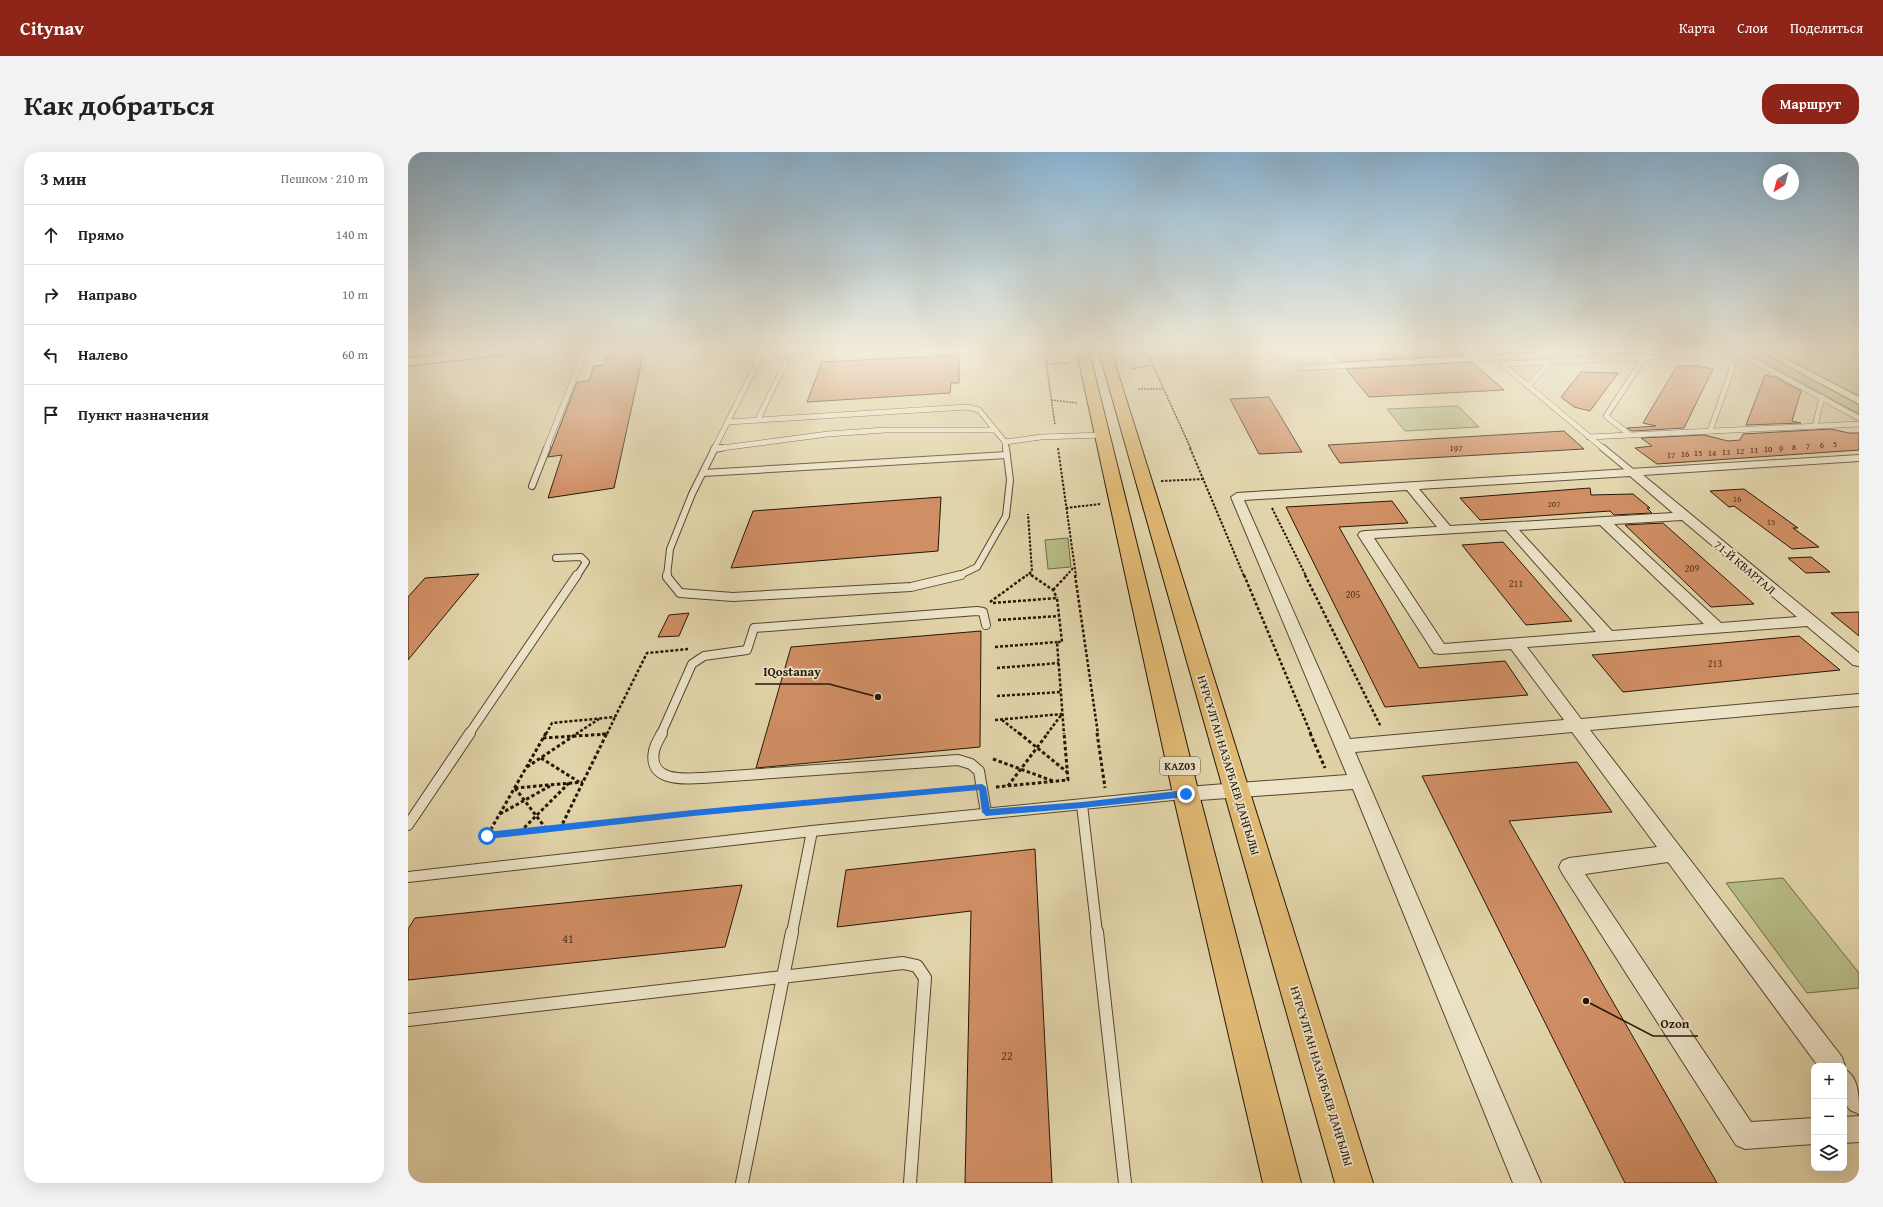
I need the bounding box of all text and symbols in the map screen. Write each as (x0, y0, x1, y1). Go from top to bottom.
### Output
text: Citynav (20, 14, 84, 42)
text: Карта (1679, 18, 1715, 38)
text: Слои (1737, 18, 1768, 38)
text: Поделиться (1790, 18, 1863, 38)
text: Как добраться (24, 84, 214, 125)
button: Маршрут (1762, 84, 1859, 124)
north arrow (1763, 164, 1799, 200)
text: 3 мин (40, 166, 86, 191)
text: Пешком · 210 m (281, 169, 368, 188)
icon: ahead (40, 224, 62, 246)
text: Прямо (78, 224, 124, 245)
text: 140 m (336, 225, 368, 244)
icon: right (40, 284, 62, 306)
text: Направо (78, 284, 137, 305)
text: 10 m (342, 285, 368, 304)
icon: left (40, 344, 62, 366)
text: Налево (78, 344, 128, 365)
text: 60 m (342, 345, 368, 364)
icon: arrive (40, 404, 62, 426)
text: Пункт назначения (78, 404, 209, 425)
house number: 5 (1833, 437, 1837, 450)
house number: 6 (1820, 438, 1824, 451)
house number: 7 (1806, 439, 1810, 452)
house number: 8 (1792, 440, 1796, 453)
house number: 197 (1450, 441, 1463, 454)
house number: 9 (1779, 441, 1783, 454)
house number: 10 (1764, 442, 1773, 455)
house number: 11 (1750, 443, 1758, 456)
house number: 12 (1736, 444, 1744, 457)
house number: 13 (1722, 445, 1730, 458)
house number: 15 (1694, 446, 1702, 459)
house number: 14 (1708, 446, 1716, 459)
house number: 16 (1681, 447, 1689, 460)
house number: 17 (1667, 448, 1675, 461)
house number: 16 (1733, 492, 1741, 505)
house number: 207 (1548, 497, 1561, 510)
house number: 15 (1767, 515, 1775, 528)
street label: 71-Й КВАРТАЛ (1710, 536, 1780, 598)
house number: 209 (1685, 561, 1699, 576)
house number: 211 (1509, 576, 1523, 591)
house number: 205 (1346, 587, 1360, 602)
house number: 213 (1708, 656, 1722, 671)
callout: IQostanay (755, 659, 829, 684)
text: IQostanay (763, 662, 821, 681)
street label: НҰРСҰЛТАН НАЗАРБАЕВ ДАҢҒЫЛЫ (1193, 673, 1265, 857)
road number: KАZ03 (1160, 757, 1200, 775)
route end (1177, 785, 1195, 803)
route start (478, 827, 496, 845)
house number: 41 (562, 930, 574, 947)
street label: НҰРСҰЛТАН НАЗАРБАЕВ ДАҢҒЫЛЫ (1286, 984, 1358, 1168)
callout: Ozon (1653, 1011, 1698, 1036)
text: Ozon (1661, 1014, 1690, 1033)
house number: 22 (1001, 1047, 1013, 1064)
map controls (1811, 1063, 1847, 1171)
button: + (1811, 1063, 1847, 1099)
button: − (1811, 1099, 1847, 1135)
button: layers (1811, 1135, 1847, 1171)

